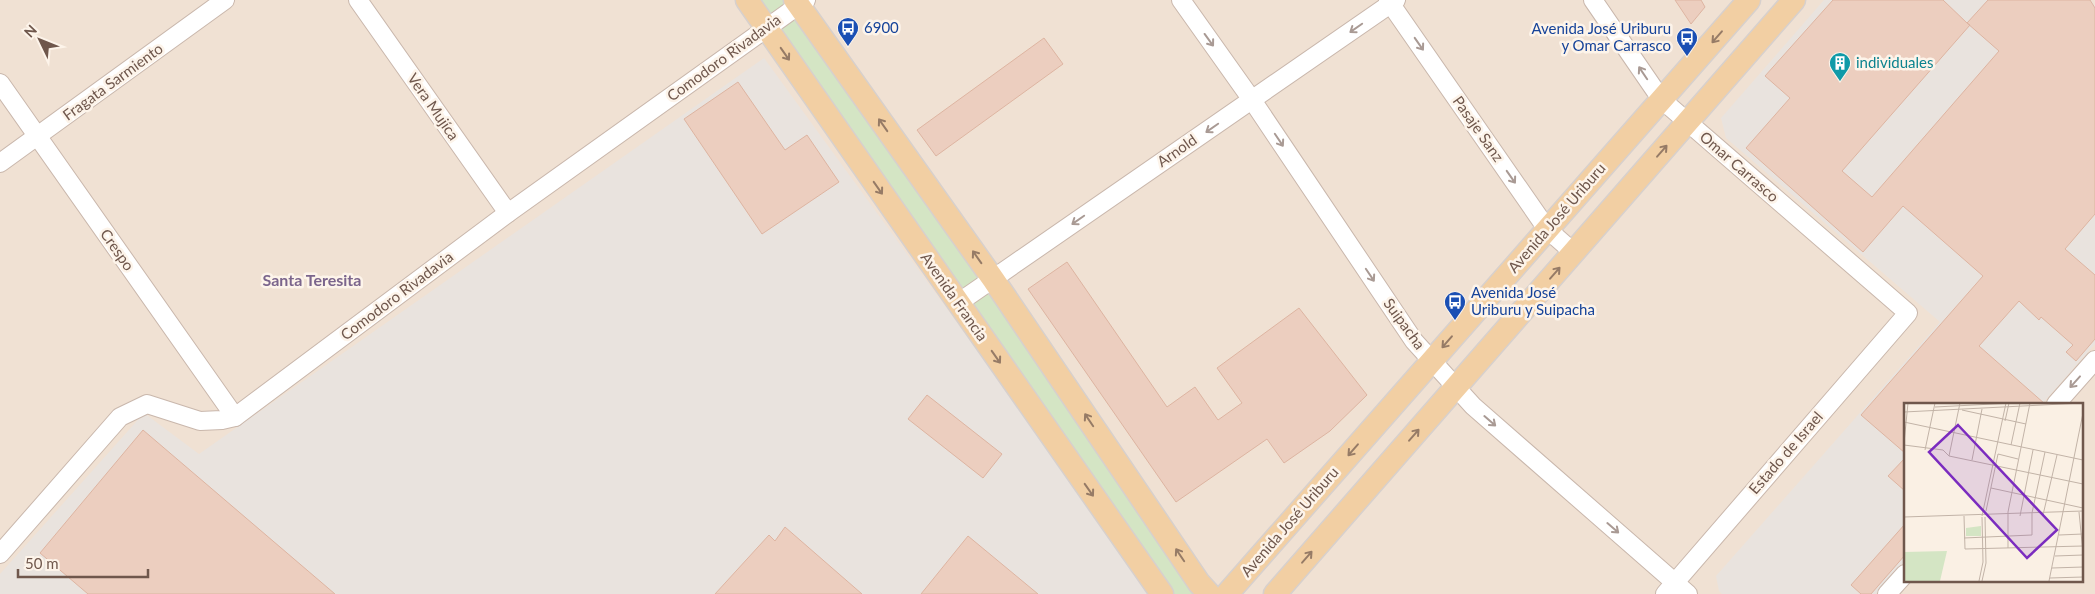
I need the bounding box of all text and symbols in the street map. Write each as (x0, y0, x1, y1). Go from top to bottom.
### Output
street label: Comodoro Rivadavia (663, 10, 784, 104)
north arrow (15, 15, 65, 65)
bus stop icon: 6900 (836, 16, 860, 47)
place label: 6900 (864, 18, 899, 36)
place label: Avenida José Uriburu y Omar Carrasco (1531, 19, 1671, 54)
text: N (20, 21, 40, 41)
one-way arrow (1349, 23, 1363, 33)
bus stop icon: Avenida José Uriburu y Omar Carrasco (1675, 26, 1699, 57)
one-way arrow (1711, 30, 1723, 43)
one-way arrow (1204, 33, 1214, 47)
one-way arrow (1413, 37, 1424, 51)
street label: Fragata Sarmiento (59, 39, 166, 124)
one-way arrow (780, 47, 790, 61)
building icon: individuales (1828, 51, 1852, 82)
place label: individuales (1856, 53, 1933, 71)
one-way arrow (1638, 66, 1648, 80)
street label: Vera Mujíca (404, 69, 463, 143)
street label: Pasaje Sanz (1450, 92, 1508, 165)
one-way arrow (878, 119, 889, 132)
one-way arrow (1205, 123, 1219, 133)
street label: Omar Carrasco (1697, 127, 1783, 205)
street label: Arnold (1153, 130, 1200, 170)
one-way arrow (1274, 133, 1284, 147)
one-way arrow (1656, 144, 1668, 157)
street label: Avenida José Uriburu (1504, 159, 1609, 276)
one-way arrow (1506, 170, 1516, 184)
one-way arrow (873, 180, 883, 194)
one-way arrow (1071, 215, 1085, 225)
street label: Crespo (97, 225, 139, 274)
street label: Comodoro Rivadavia (337, 247, 456, 343)
street label: Avenida Francia (918, 249, 992, 344)
one-way arrow (972, 251, 982, 265)
one-way arrow (1549, 267, 1560, 280)
one-way arrow (1365, 268, 1375, 282)
district label: Santa Teresita (263, 270, 361, 289)
place label: Avenida José Uriburu y Suipacha (1471, 283, 1595, 318)
bus stop icon: Avenida José Uriburu y Suipacha (1443, 290, 1467, 321)
street label: Suipacha (1380, 294, 1429, 352)
one-way arrow (1442, 336, 1453, 349)
one-way arrow (991, 350, 1001, 364)
one-way arrow (2070, 375, 2081, 388)
inset map (1904, 403, 2082, 582)
street label: Estado de Israel (1745, 407, 1826, 497)
one-way arrow (1084, 414, 1094, 428)
one-way arrow (1484, 415, 1497, 427)
one-way arrow (1408, 429, 1419, 442)
one-way arrow (1348, 443, 1359, 456)
street label: Avenida José Uriburu (1237, 463, 1342, 580)
one-way arrow (1084, 483, 1094, 497)
one-way arrow (1606, 522, 1619, 534)
scale bar (18, 546, 148, 578)
one-way arrow (1175, 548, 1185, 562)
one-way arrow (1301, 551, 1312, 564)
text: 50 m (25, 554, 59, 572)

